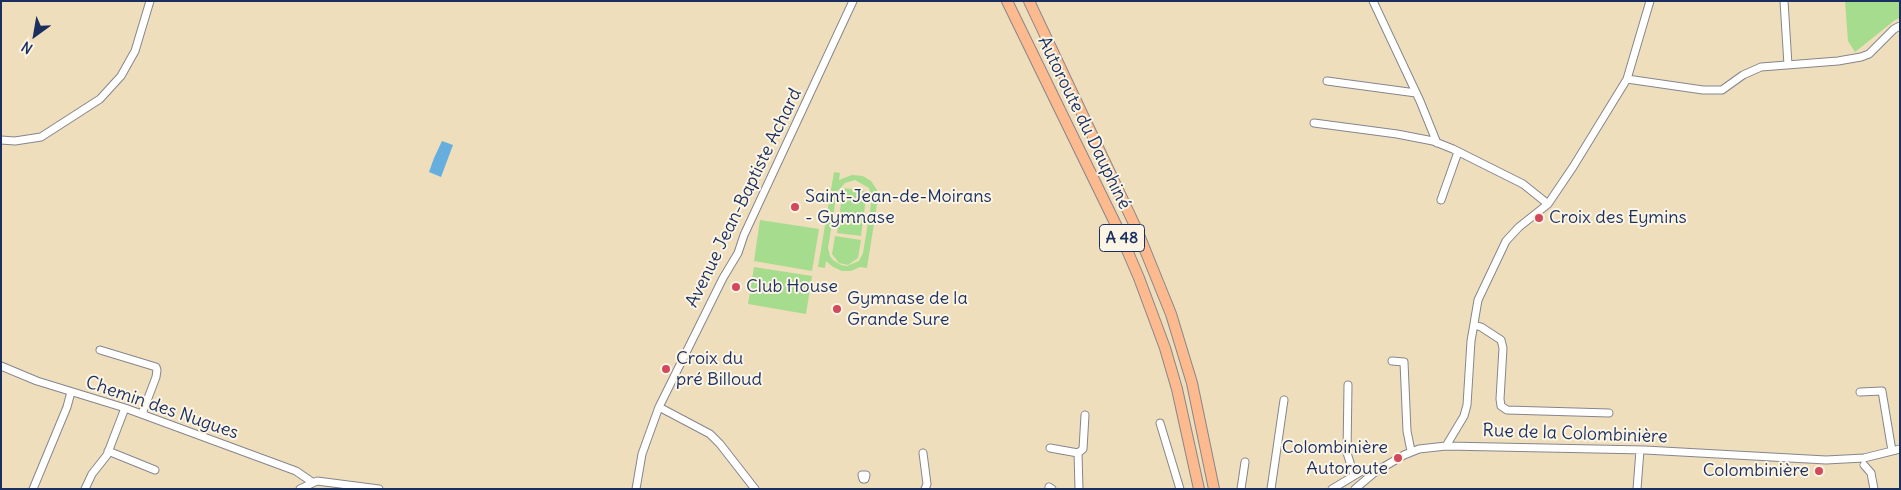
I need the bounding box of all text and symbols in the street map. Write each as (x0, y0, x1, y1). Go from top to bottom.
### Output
north arrow (10, 10, 60, 60)
street label: Autoroute du Dauphiné (1033, 33, 1135, 213)
text: N (18, 38, 36, 58)
street label: Avenue Jean-Baptiste Achard (681, 85, 807, 311)
place label: Saint-Jean-de-Moirans - Gymnase (805, 186, 992, 228)
marker: Saint-Jean-de-Moirans - Gymnase (789, 201, 801, 213)
place label: Croix des Eymins (1549, 207, 1687, 229)
marker: Croix des Eymins (1533, 212, 1545, 224)
road number: A 48 (1100, 224, 1144, 252)
place label: Club House (746, 276, 838, 298)
marker: Club House (730, 281, 742, 293)
place label: Gymnase de la Grande Sure (847, 288, 968, 330)
marker: Gymnase de la Grande Sure (831, 303, 843, 315)
place label: Croix du pré Billoud (676, 348, 762, 390)
marker: Croix du pré Billoud (660, 363, 672, 375)
street label: Chemin des Nugues (83, 372, 241, 444)
street label: Rue de la Colombinière (1482, 420, 1668, 448)
place label: Colombinière Autoroute (1282, 437, 1388, 479)
marker: Colombinière Autoroute (1392, 452, 1404, 464)
place label: Colombinière (1703, 460, 1809, 482)
marker: Colombinière (1813, 465, 1825, 477)

